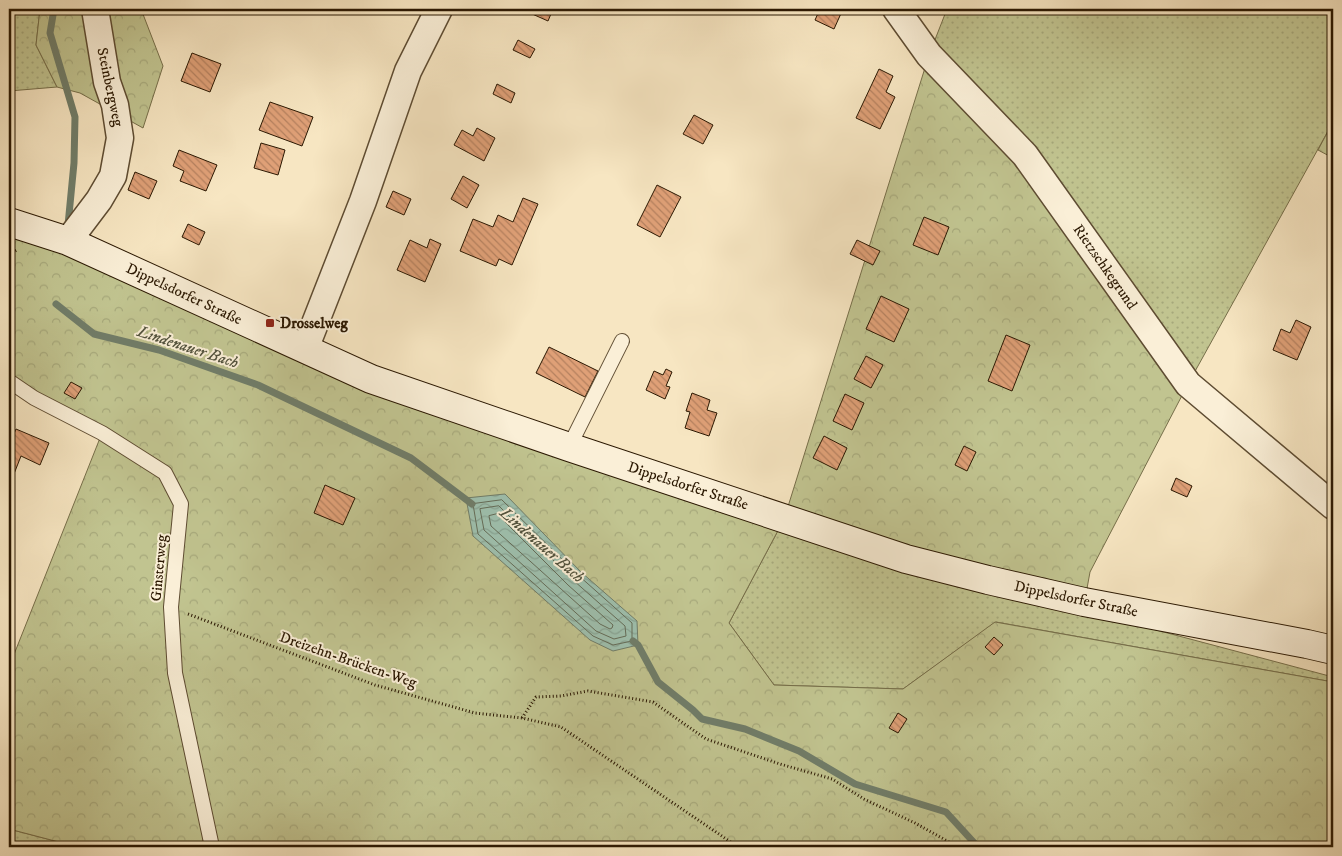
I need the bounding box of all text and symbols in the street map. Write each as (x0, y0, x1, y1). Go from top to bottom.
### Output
street label: Steinbergweg (92, 46, 128, 129)
street label: Rietzschkegrund (1069, 221, 1142, 314)
street label: Dippelsdorfer Straße (123, 259, 245, 329)
place label: Drosselweg (280, 314, 348, 333)
marker: Drosselweg (264, 317, 276, 329)
water label: Lindenauer Bach (134, 321, 241, 373)
street label: Dippelsdorfer Straße (625, 458, 751, 514)
water label: Lindenauer Bach (495, 502, 588, 587)
street label: Ginsterweg (147, 533, 171, 602)
street label: Dippelsdorfer Straße (1013, 577, 1139, 621)
street label: Dreizehn-Brücken-Weg (277, 628, 420, 693)

